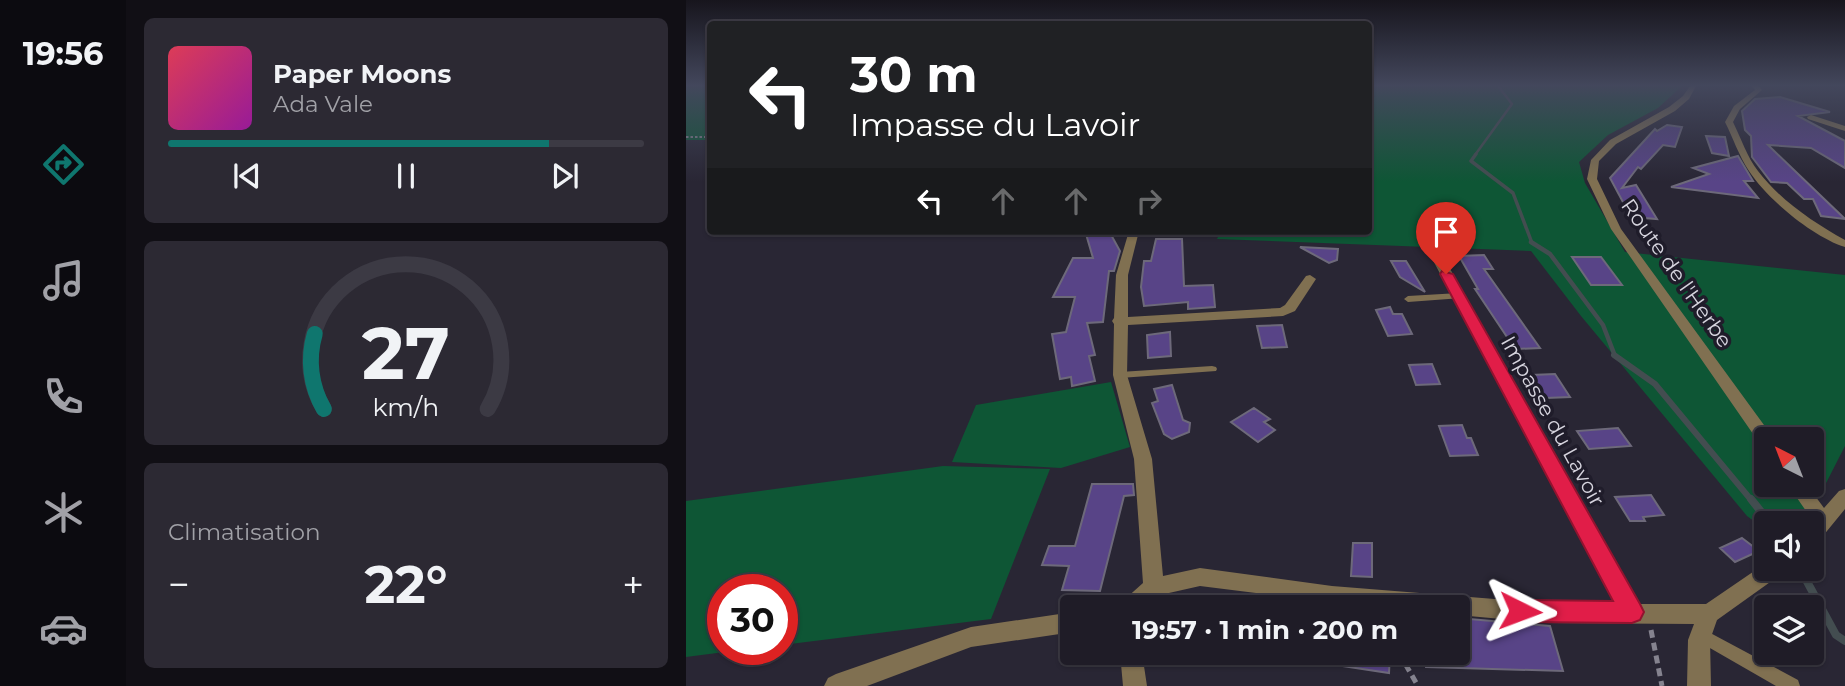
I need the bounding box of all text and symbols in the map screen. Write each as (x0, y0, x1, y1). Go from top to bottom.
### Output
text: 19:56 (23, 34, 103, 73)
text: 30 m (850, 45, 978, 104)
icon: left (735, 49, 826, 140)
text: Paper Moons (273, 58, 451, 90)
text: Ada Vale (273, 90, 373, 118)
text: Impasse du Lavoir (850, 105, 1140, 144)
icon: directions (39, 140, 88, 189)
icon: previous (228, 157, 266, 195)
icon: pause (387, 157, 425, 195)
icon: next (546, 157, 584, 195)
icon: left (911, 182, 949, 220)
icon: ahead (984, 182, 1022, 220)
icon: ahead (1057, 182, 1095, 220)
icon: right (1130, 182, 1168, 220)
street label: Route de l'Herbe (1616, 194, 1738, 352)
pin (1416, 202, 1476, 274)
icon: arrive (1427, 213, 1465, 251)
icon: music (39, 256, 88, 305)
text: 27 (362, 309, 450, 397)
street label: Impasse du Lavoir (1496, 332, 1610, 510)
icon: phone (39, 372, 88, 421)
text: km/h (373, 392, 439, 422)
north arrow (1754, 427, 1824, 497)
map controls (1754, 427, 1824, 665)
icon: climate (39, 488, 88, 537)
button: sound (1754, 511, 1824, 581)
text: Climatisation (168, 518, 320, 546)
text: 22° (364, 553, 448, 616)
text: − (168, 561, 190, 608)
text: + (622, 561, 644, 608)
speed limit sign: 30 (707, 574, 798, 665)
position arrow (1483, 574, 1557, 648)
button: layers (1754, 595, 1824, 665)
icon: car (39, 604, 88, 653)
text: 19:57 · 1 min · 200 m (1132, 614, 1398, 646)

